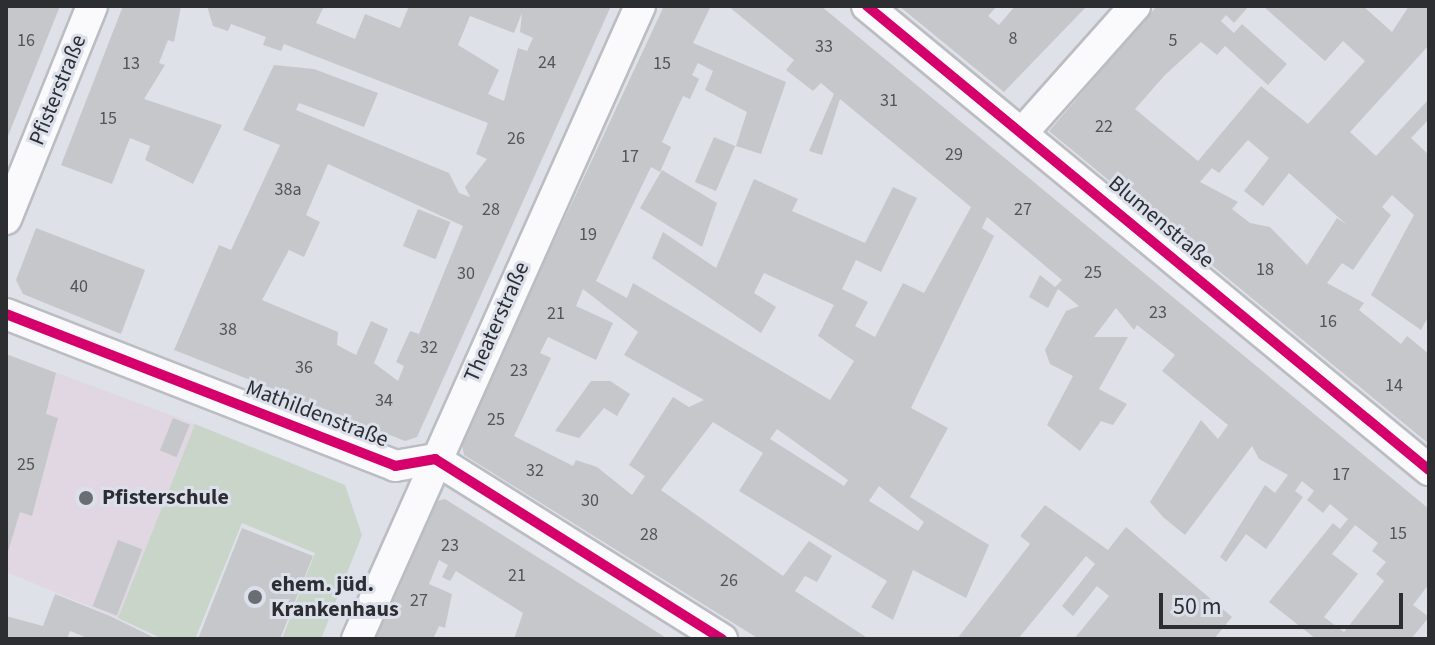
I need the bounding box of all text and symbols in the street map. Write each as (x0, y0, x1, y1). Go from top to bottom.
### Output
house number: 8 (1009, 28, 1017, 50)
house number: 16 (17, 30, 35, 52)
house number: 5 (1169, 30, 1177, 52)
street label: Pfisterstraße (24, 31, 92, 149)
house number: 33 (815, 36, 833, 58)
house number: 24 (538, 52, 556, 74)
house number: 13 (122, 53, 140, 75)
house number: 15 (653, 53, 671, 75)
house number: 31 (880, 90, 898, 112)
house number: 15 (99, 108, 117, 130)
house number: 22 (1095, 116, 1113, 138)
house number: 26 (507, 128, 525, 150)
house number: 29 (945, 144, 963, 166)
house number: 17 (621, 146, 639, 168)
street label: Blumenstraße (1103, 170, 1219, 274)
house number: 38a (275, 179, 301, 201)
house number: 28 (482, 199, 500, 221)
house number: 27 (1014, 199, 1032, 221)
house number: 19 (579, 224, 597, 246)
street label: Theaterstraße (459, 258, 535, 386)
house number: 18 (1256, 259, 1274, 281)
house number: 25 (1084, 262, 1102, 284)
house number: 30 (457, 263, 475, 285)
house number: 40 (70, 276, 88, 298)
house number: 23 (1149, 302, 1167, 324)
house number: 21 (547, 303, 565, 325)
house number: 16 (1319, 311, 1337, 333)
house number: 38 (219, 319, 237, 341)
house number: 32 (420, 337, 438, 359)
house number: 36 (295, 357, 313, 379)
house number: 23 (510, 360, 528, 382)
street label: Mathildenstraße (242, 375, 392, 453)
house number: 14 (1385, 375, 1403, 397)
house number: 34 (375, 390, 393, 412)
house number: 25 (487, 409, 505, 431)
house number: 25 (17, 454, 35, 476)
house number: 32 (526, 460, 544, 482)
house number: 17 (1332, 464, 1350, 486)
place label: Pfisterschule (102, 485, 229, 511)
marker: Pfisterschule (77, 489, 95, 507)
house number: 30 (581, 490, 599, 512)
house number: 15 (1389, 523, 1407, 545)
house number: 28 (640, 524, 658, 546)
house number: 23 (441, 535, 459, 557)
house number: 21 (508, 565, 526, 587)
house number: 26 (720, 570, 738, 592)
place label: ehem. jüd. Krankenhaus (271, 571, 399, 622)
scale bar (1163, 577, 1407, 627)
marker: ehem. jüd. Krankenhaus (246, 588, 264, 606)
text: 50 m (1173, 589, 1222, 624)
house number: 27 (410, 590, 428, 612)

